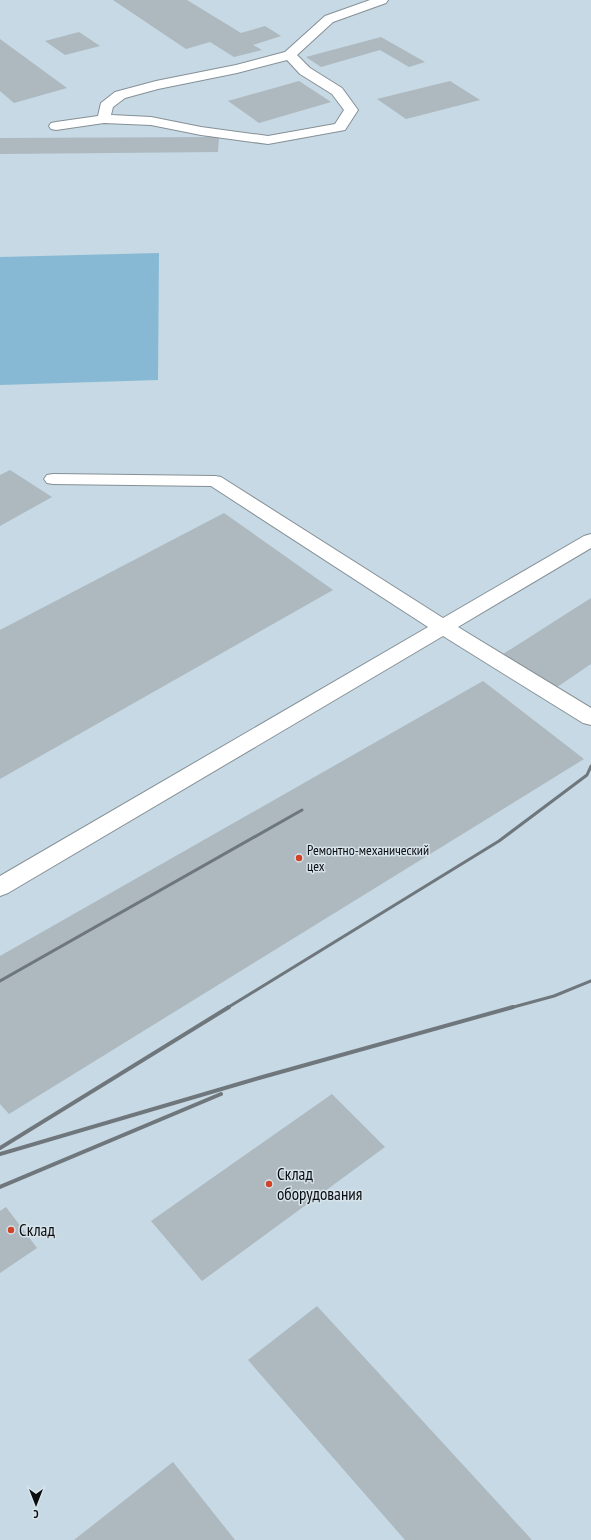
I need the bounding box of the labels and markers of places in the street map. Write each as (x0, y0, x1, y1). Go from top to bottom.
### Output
place label: Ремонтно-механический цех (307, 841, 429, 875)
marker: Ремонтно-механический цех (294, 853, 304, 863)
place label: Склад оборудования (277, 1163, 362, 1205)
marker: Склад оборудования (264, 1179, 274, 1189)
place label: Склад (19, 1219, 55, 1241)
marker: Склад (6, 1225, 16, 1235)

